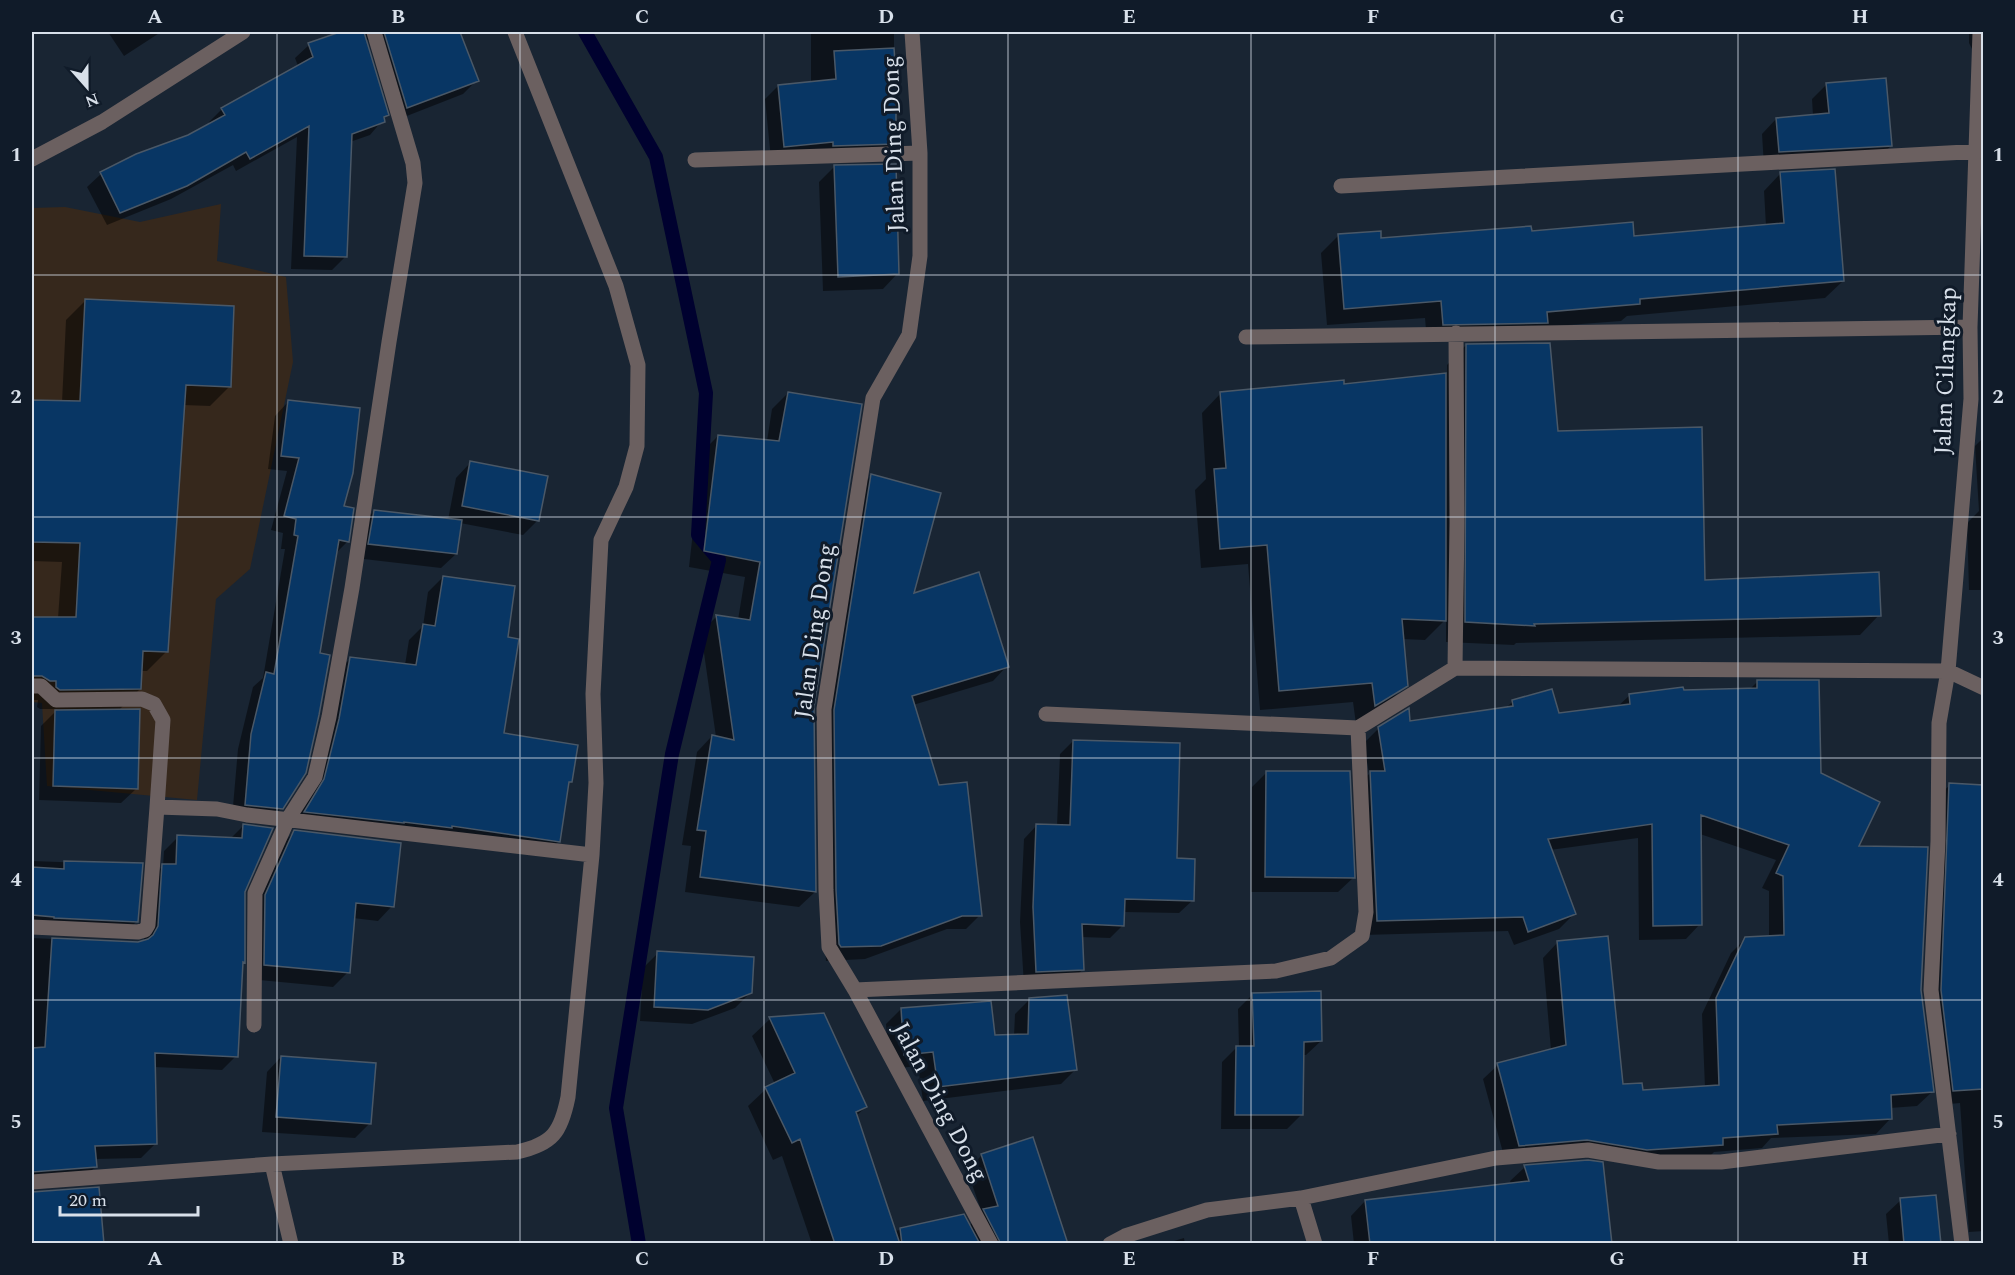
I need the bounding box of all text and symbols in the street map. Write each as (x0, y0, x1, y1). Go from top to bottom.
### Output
text: A (147, 2, 163, 32)
text: B (391, 2, 405, 32)
text: C (635, 2, 649, 32)
text: D (878, 2, 894, 32)
text: E (1122, 2, 1136, 32)
text: F (1367, 2, 1379, 32)
text: G (1609, 2, 1625, 32)
text: H (1852, 2, 1868, 32)
street label: Jalan Ding Dong (873, 55, 915, 233)
north arrow (57, 57, 117, 117)
text: N (82, 87, 102, 114)
text: 1 (10, 140, 22, 170)
text: 1 (1992, 140, 2004, 170)
street label: Jalan Cilangkap (1925, 287, 1967, 455)
text: 2 (10, 382, 22, 412)
text: 2 (1992, 382, 2004, 412)
street label: Jalan Ding Dong (785, 541, 845, 721)
text: 3 (10, 623, 22, 653)
text: 3 (1992, 623, 2004, 653)
text: 4 (10, 865, 22, 895)
text: 4 (1992, 865, 2004, 895)
street label: Jalan Ding Dong (883, 1016, 997, 1188)
text: 5 (10, 1107, 22, 1137)
text: 5 (1992, 1107, 2004, 1137)
scale bar (60, 1179, 198, 1217)
text: 20 m (69, 1187, 107, 1214)
text: A (147, 1244, 163, 1274)
text: B (391, 1244, 405, 1274)
text: C (635, 1244, 649, 1274)
text: D (878, 1244, 894, 1274)
text: E (1122, 1244, 1136, 1274)
text: F (1367, 1244, 1379, 1274)
text: G (1609, 1244, 1625, 1274)
text: H (1852, 1244, 1868, 1274)

